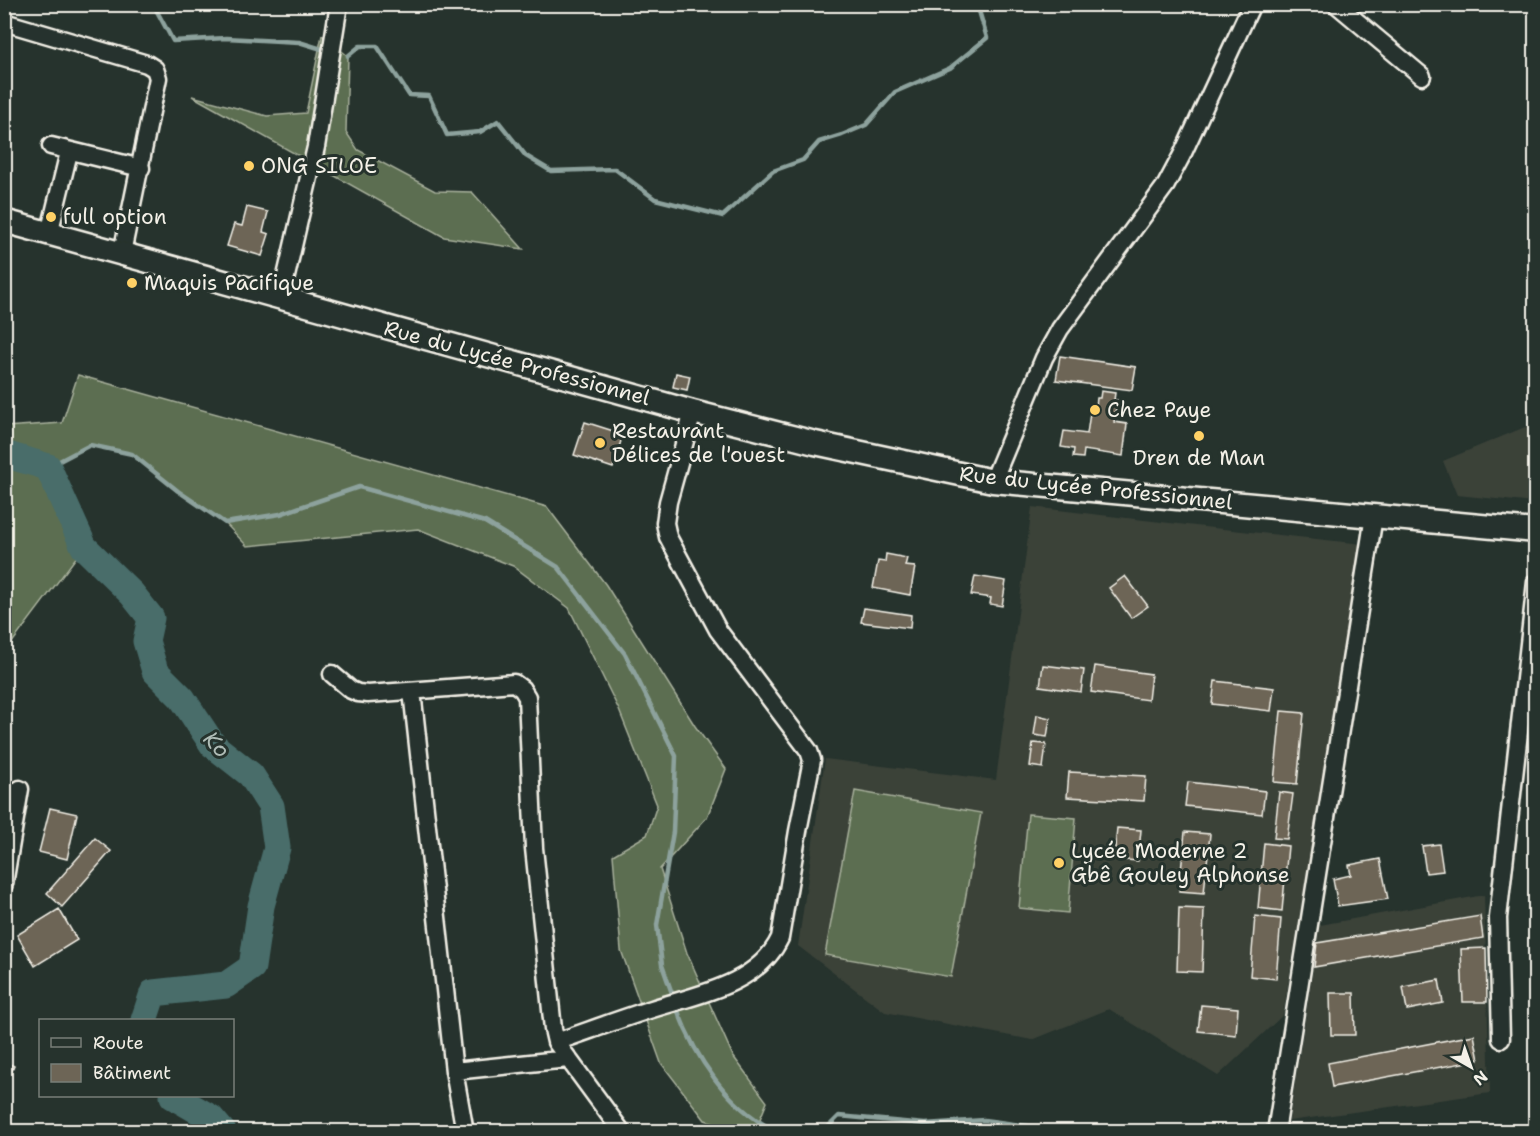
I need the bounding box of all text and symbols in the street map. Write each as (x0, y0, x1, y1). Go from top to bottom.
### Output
place label: ONG SILOE (261, 152, 377, 180)
marker: ONG SILOE (242, 159, 256, 173)
place label: full option (63, 203, 167, 231)
marker: full option (44, 210, 58, 224)
place label: Maquis Pacifique (144, 269, 314, 297)
marker: Maquis Pacifique (125, 276, 139, 290)
street label: Rue du Lycée Professionnel (381, 314, 654, 412)
place label: Chez Paye (1107, 396, 1211, 424)
marker: Chez Paye (1088, 403, 1102, 417)
place label: Restaurant Délices de l'ouest (612, 417, 785, 469)
marker: Dren de Man (1192, 429, 1206, 443)
marker: Restaurant Délices de l'ouest (593, 436, 607, 450)
place label: Dren de Man (1133, 444, 1265, 472)
street label: Rue du Lycée Professionnel (958, 460, 1235, 516)
water label: Ko (197, 725, 236, 764)
place label: Lycée Moderne 2 Gbê Gouley Alphonse (1071, 837, 1290, 889)
marker: Lycée Moderne 2 Gbê Gouley Alphonse (1052, 856, 1066, 870)
legend (39, 1019, 234, 1097)
text: Route (93, 1031, 144, 1055)
north arrow (1441, 1037, 1501, 1097)
text: Bâtiment (93, 1061, 171, 1085)
text: N (1469, 1066, 1492, 1090)

